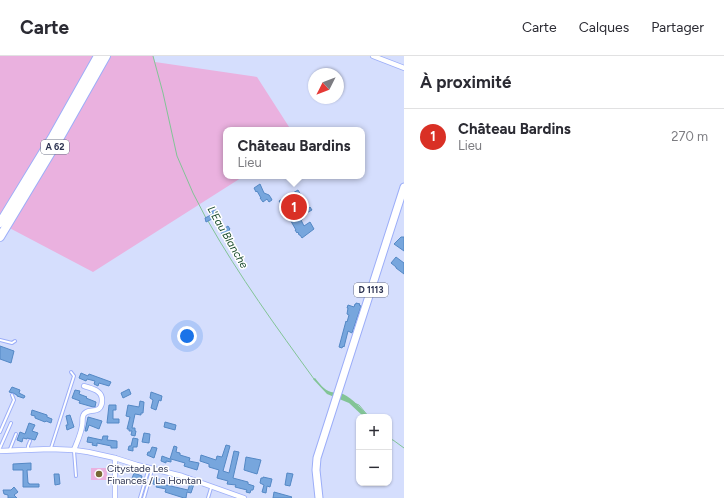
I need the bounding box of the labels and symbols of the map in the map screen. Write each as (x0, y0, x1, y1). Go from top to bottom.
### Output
north arrow (308, 68, 344, 104)
road number: A 62 (41, 140, 69, 154)
pin: 1 (281, 192, 307, 222)
water label: L'Eau Blanche (205, 204, 251, 271)
road number: D 1113 (354, 283, 388, 297)
your location (177, 326, 197, 346)
place label: Citystade Les Finances / La Hontan (107, 462, 202, 487)
marker: Citystade Les Finances / La Hontan (94, 469, 104, 479)

